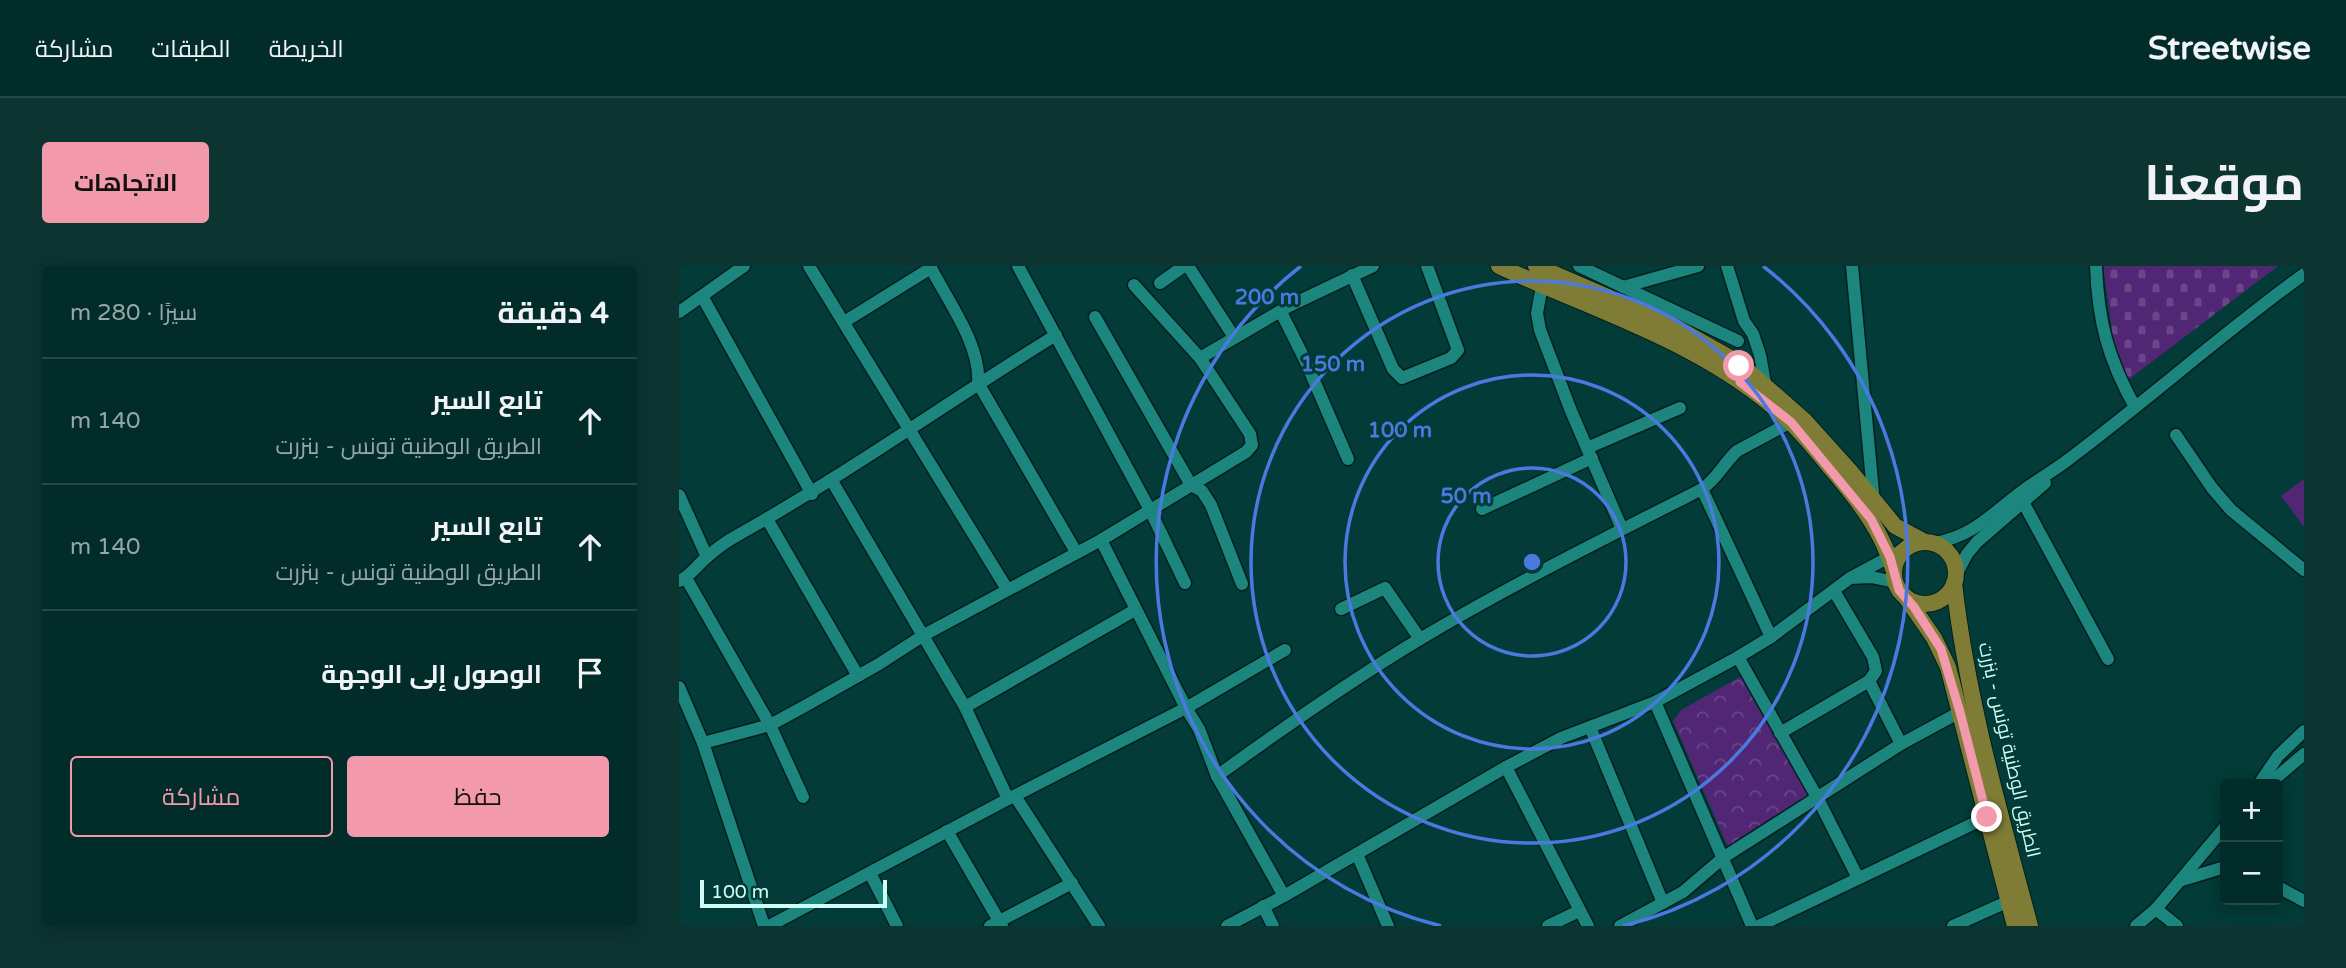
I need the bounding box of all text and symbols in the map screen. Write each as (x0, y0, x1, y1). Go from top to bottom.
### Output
text: Streetwise (2148, 29, 2311, 68)
text: مشاركة (35, 35, 113, 64)
text: الطبقات (151, 35, 231, 64)
text: الخريطة (269, 35, 344, 64)
button: الاتجاهات (42, 142, 209, 223)
text: موقعنا (2144, 155, 2304, 214)
text: 200 m (1235, 285, 1299, 310)
text: 4 دقيقة (498, 295, 609, 332)
text: سيرًا · 280 m (70, 299, 197, 327)
route start (1723, 350, 1754, 381)
text: 150 m (1301, 352, 1365, 377)
text: تابع السير (432, 385, 542, 416)
icon: ahead (571, 402, 609, 440)
text: 140 m (70, 407, 140, 435)
text: 100 m (1368, 418, 1432, 443)
text: الطريق الوطنية تونس - بنزرت (275, 433, 542, 461)
text: 50 m (1440, 484, 1492, 509)
text: تابع السير (432, 511, 542, 542)
icon: ahead (571, 528, 609, 566)
text: 140 m (70, 533, 140, 561)
centre of rings (1520, 550, 1544, 574)
text: الطريق الوطنية تونس - بنزرت (275, 559, 542, 587)
street label: الطريق الوطنية تونس - بنزرت (1973, 640, 2044, 860)
icon: arrive (571, 654, 609, 692)
text: الوصول إلى الوجهة (321, 659, 542, 690)
button: مشاركة (70, 756, 333, 837)
button: حفظ (347, 756, 609, 837)
map controls (2220, 779, 2283, 905)
button: + (2220, 779, 2283, 842)
route end (1971, 801, 2002, 832)
button: − (2220, 842, 2283, 905)
scale bar (700, 877, 887, 909)
text: 100 m (711, 881, 769, 903)

